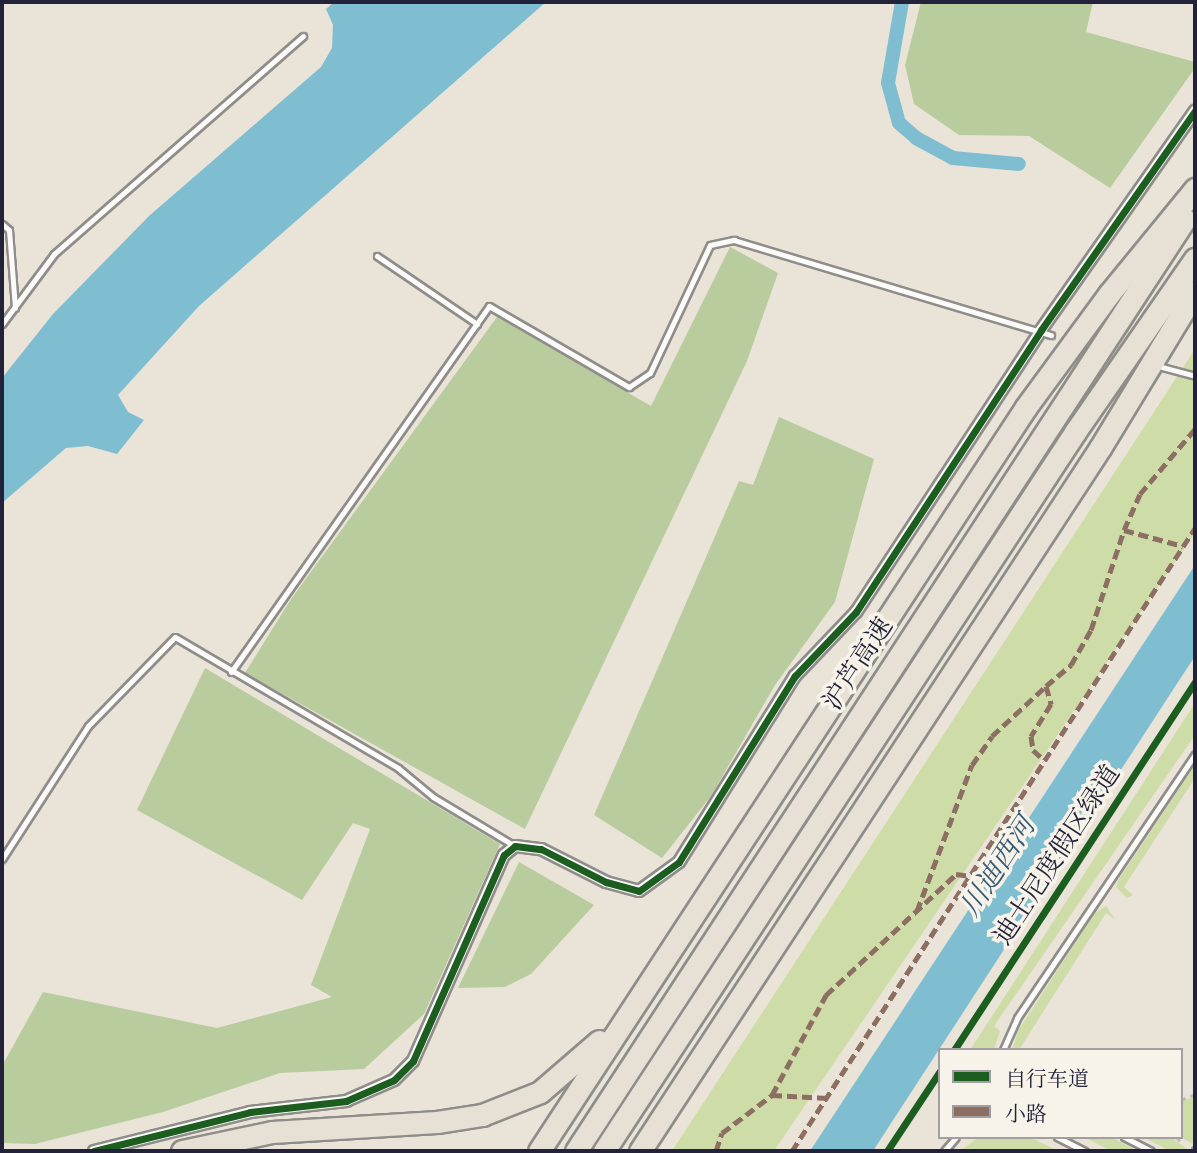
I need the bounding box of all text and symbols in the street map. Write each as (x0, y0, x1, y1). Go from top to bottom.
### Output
street label: 沪芦高速 (817, 612, 899, 716)
street label: 迪士尼度假区绿道 (987, 759, 1127, 951)
water label: 川迪西河 (952, 810, 1042, 922)
legend (938, 1048, 1183, 1139)
text: 自行车道 (1005, 1065, 1089, 1092)
text: 小路 (1005, 1100, 1047, 1127)

